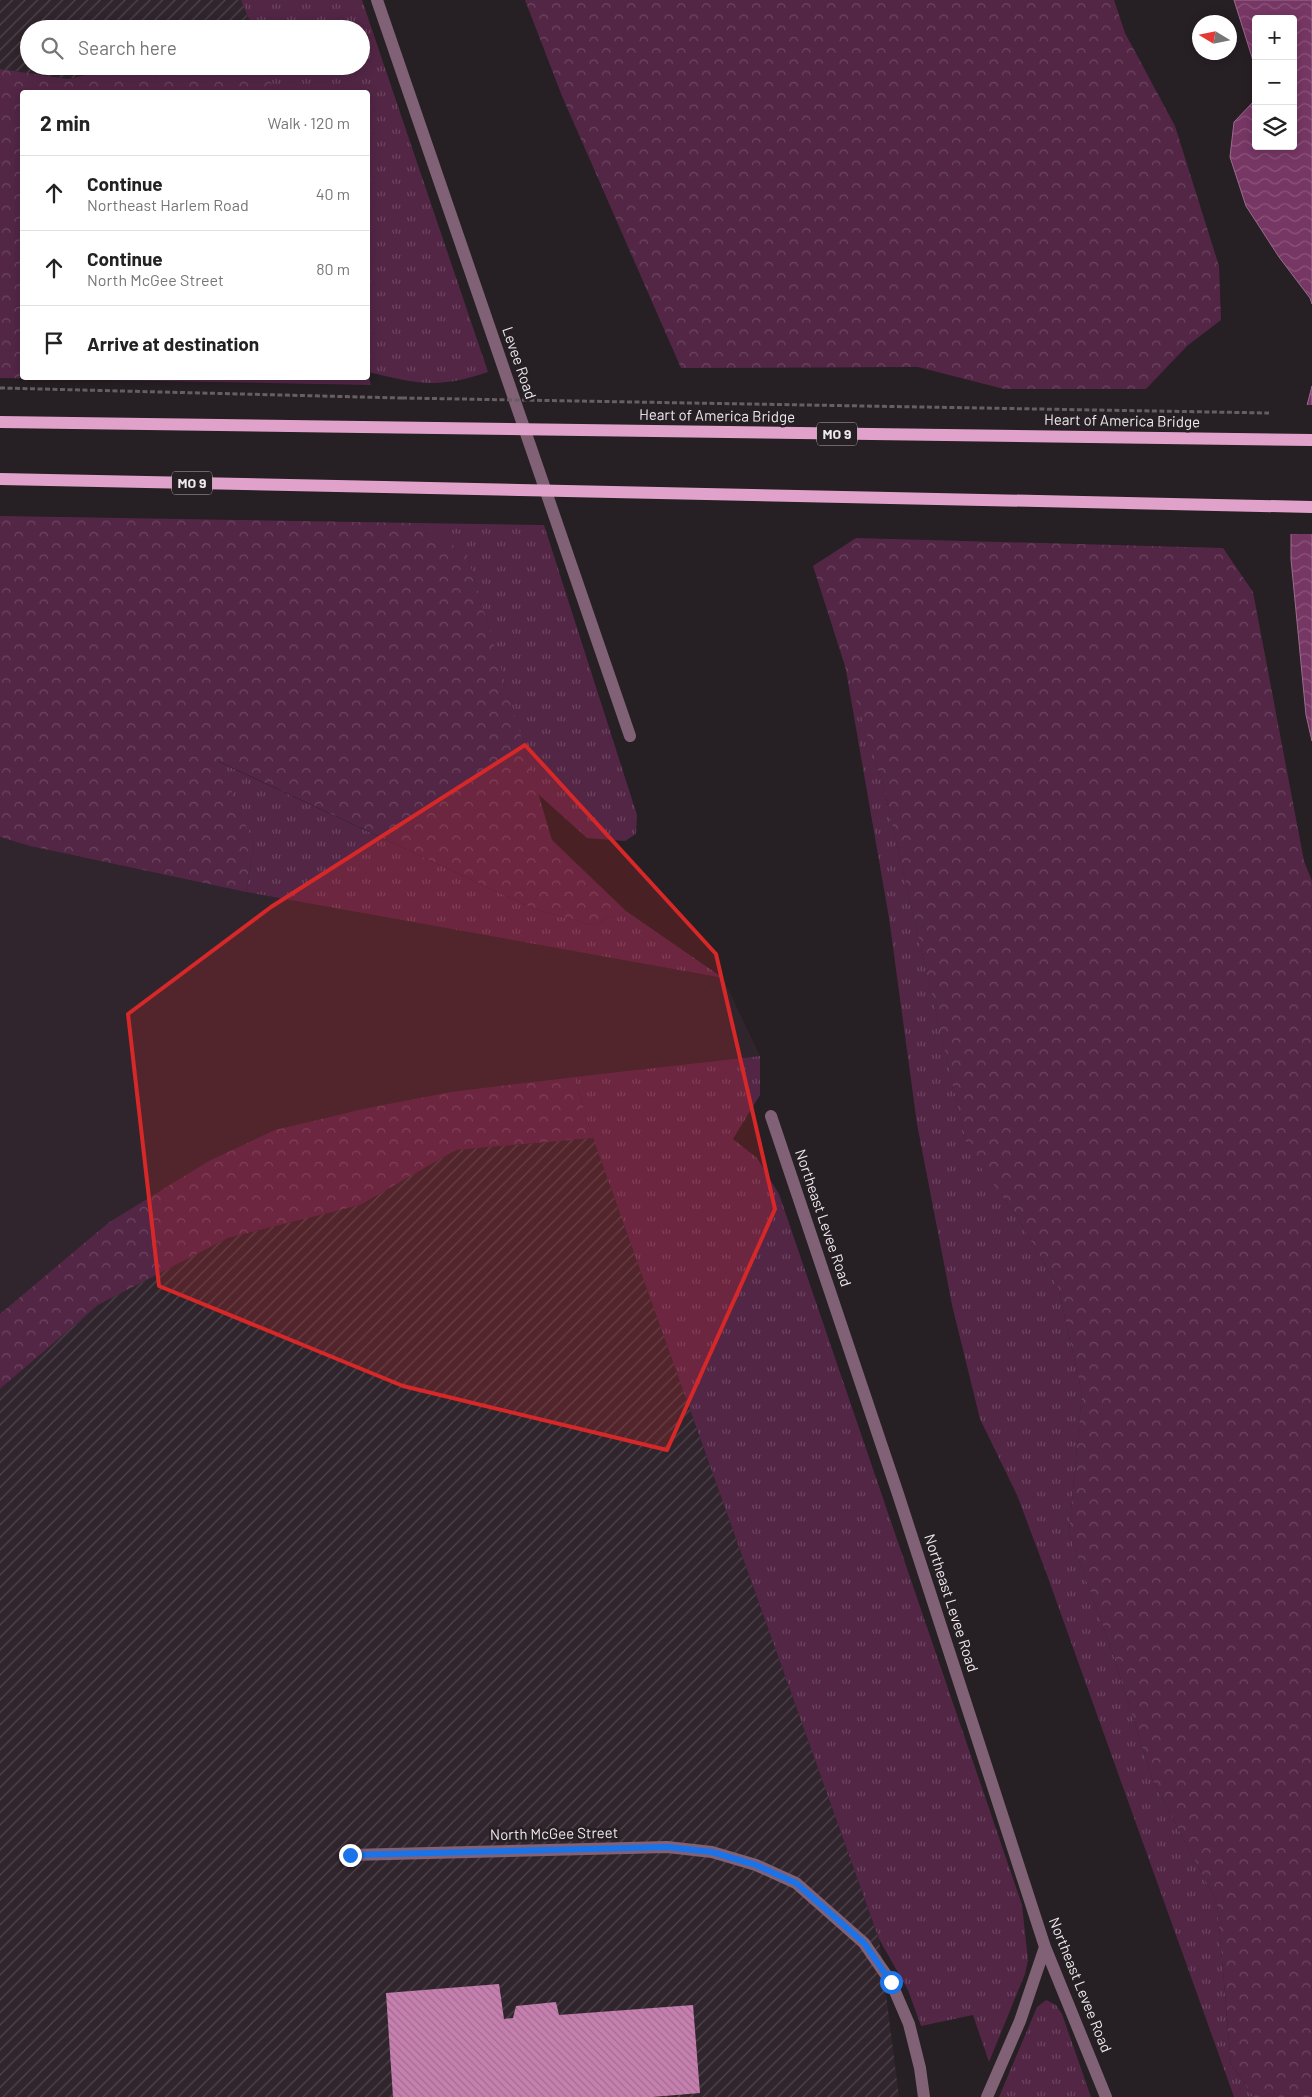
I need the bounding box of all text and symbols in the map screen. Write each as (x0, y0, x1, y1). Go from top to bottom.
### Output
north arrow (1192, 15, 1237, 60)
map controls (1252, 15, 1297, 150)
button: + (1252, 15, 1297, 60)
search box (20, 20, 370, 75)
icon: search (38, 34, 66, 62)
text: Search here (78, 36, 177, 59)
button: − (1252, 60, 1297, 105)
button: layers (1252, 105, 1297, 150)
text: 2 min (40, 110, 90, 135)
text: Walk · 120 m (267, 113, 350, 132)
text: Continue (87, 172, 163, 195)
icon: ahead (40, 179, 68, 207)
text: 40 m (316, 184, 350, 203)
text: Northeast Harlem Road (87, 195, 249, 214)
text: Continue (87, 247, 163, 270)
icon: ahead (40, 254, 68, 282)
text: 80 m (316, 259, 350, 278)
text: North McGee Street (87, 270, 224, 289)
street label: Levee Road (499, 324, 541, 401)
icon: arrive (40, 329, 68, 357)
text: Arrive at destination (87, 332, 259, 355)
street label: Heart of America Bridge (639, 405, 795, 425)
street label: Heart of America Bridge (1044, 410, 1200, 430)
road number: MO 9 (817, 422, 857, 446)
road number: MO 9 (172, 472, 212, 494)
street label: Northeast Levee Road (792, 1147, 856, 1289)
street label: Northeast Levee Road (921, 1531, 983, 1674)
street label: North McGee Street (490, 1823, 618, 1843)
route end (339, 1844, 362, 1867)
street label: Northeast Levee Road (1046, 1914, 1116, 2055)
route start (880, 1971, 903, 1994)

